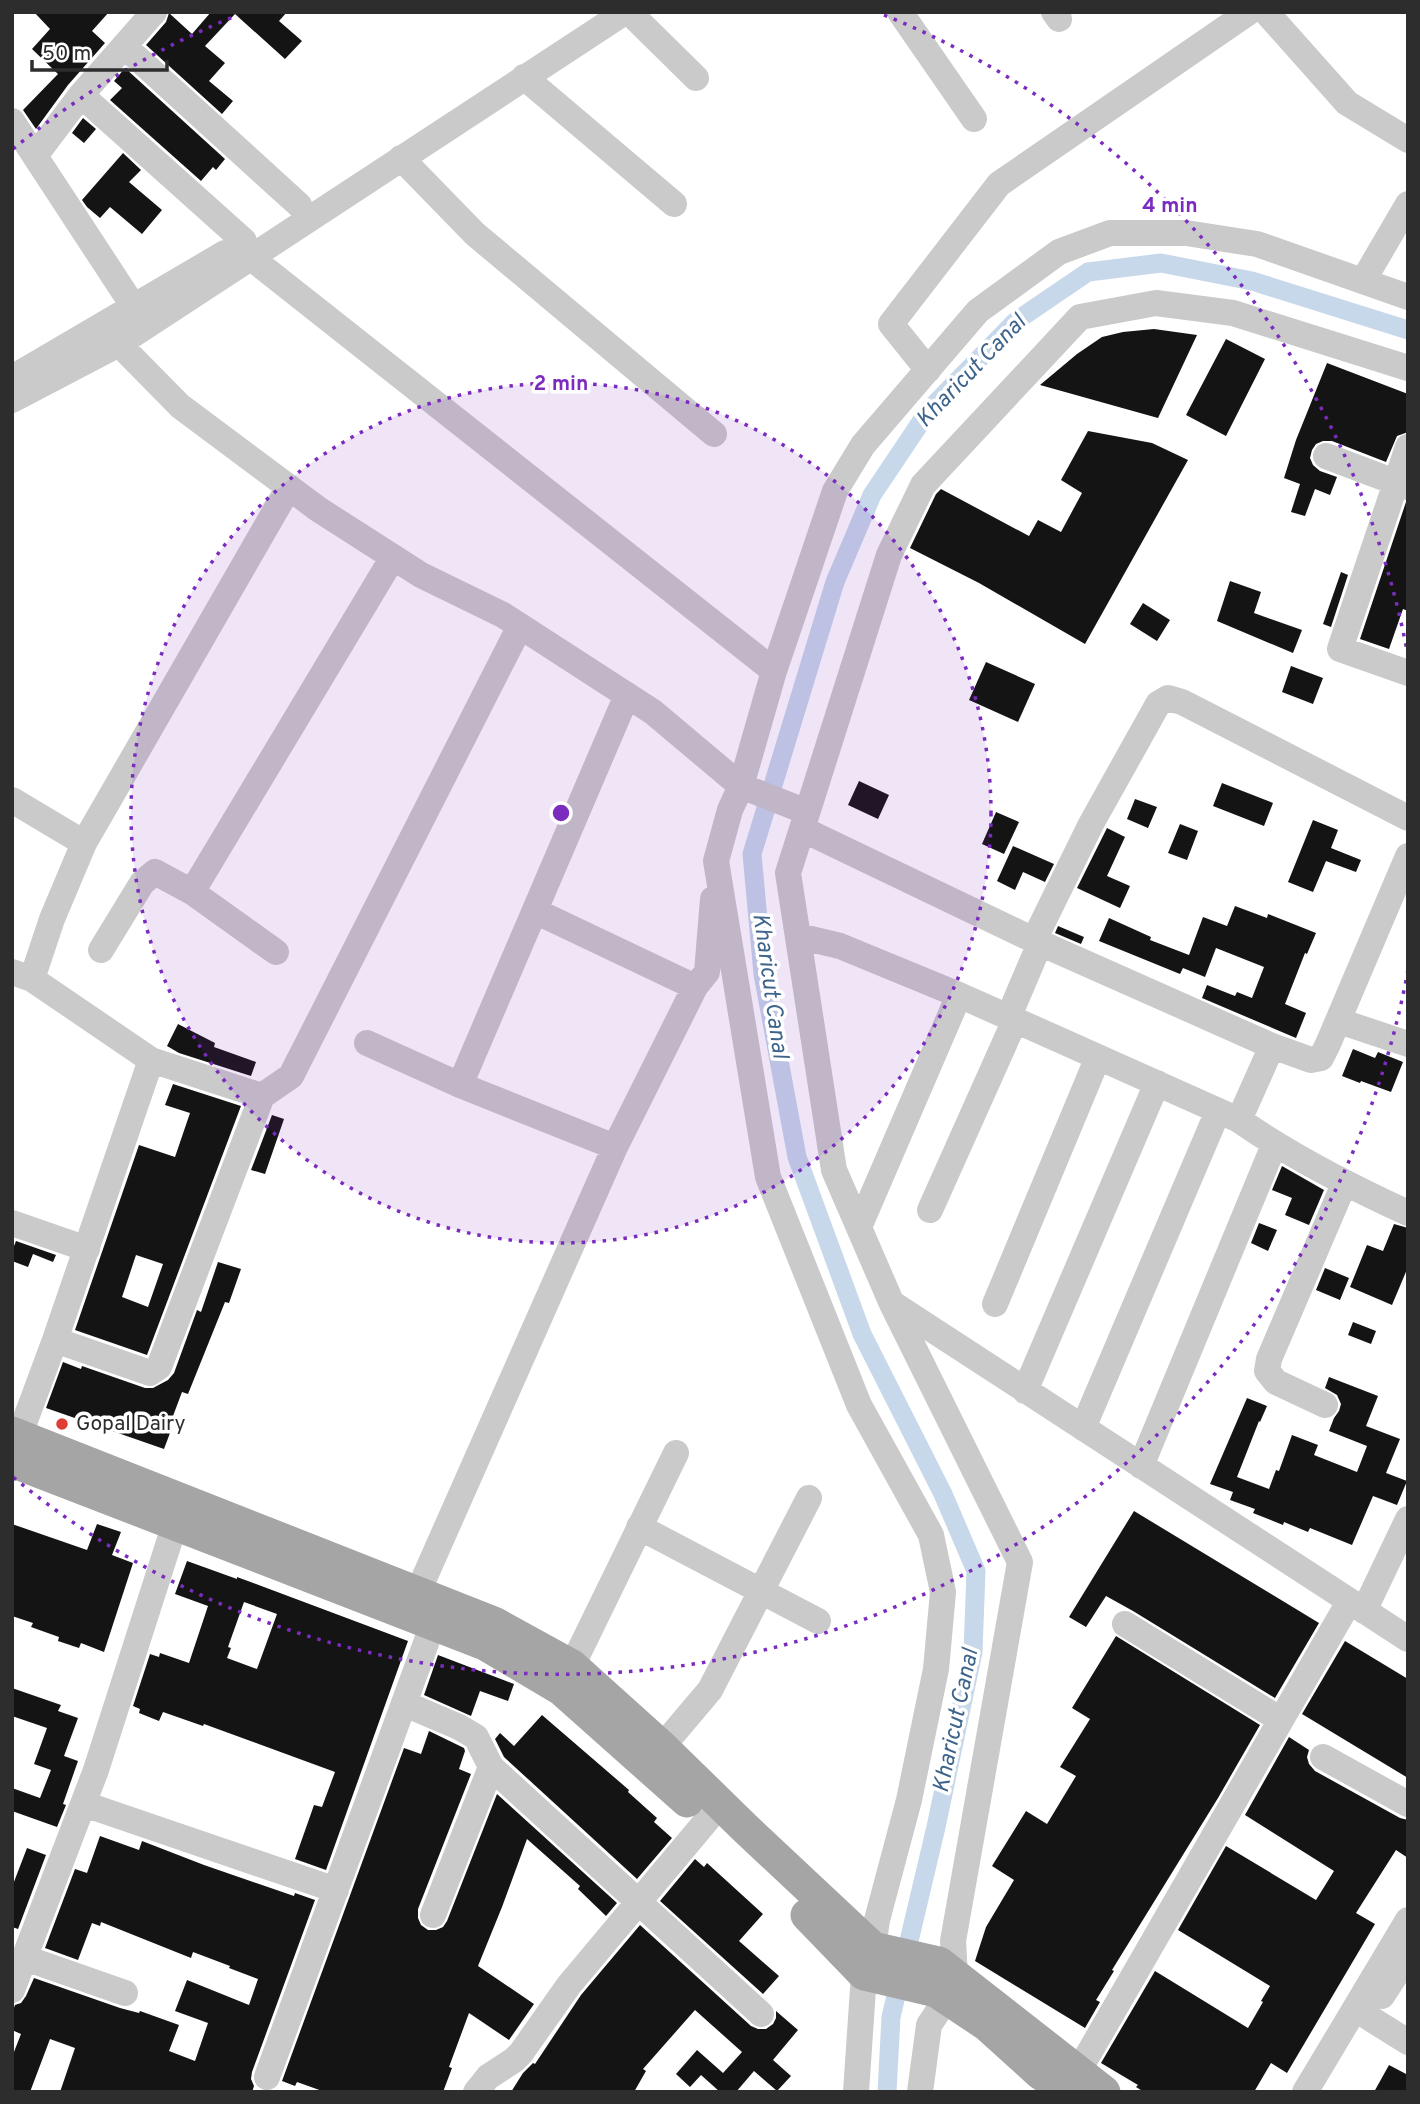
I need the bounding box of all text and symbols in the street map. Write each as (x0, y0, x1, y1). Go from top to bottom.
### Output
scale bar (32, 28, 166, 72)
text: 50 m (42, 41, 91, 68)
text: 4 min (1142, 193, 1198, 220)
water label: Kharicut Canal (911, 308, 1034, 435)
text: 2 min (534, 371, 588, 398)
centre of rings (549, 801, 573, 825)
water label: Kharicut Canal (744, 912, 794, 1062)
place label: Gopal Dairy (76, 1411, 186, 1438)
marker: Gopal Dairy (54, 1416, 70, 1432)
water label: Kharicut Canal (928, 1645, 987, 1796)

